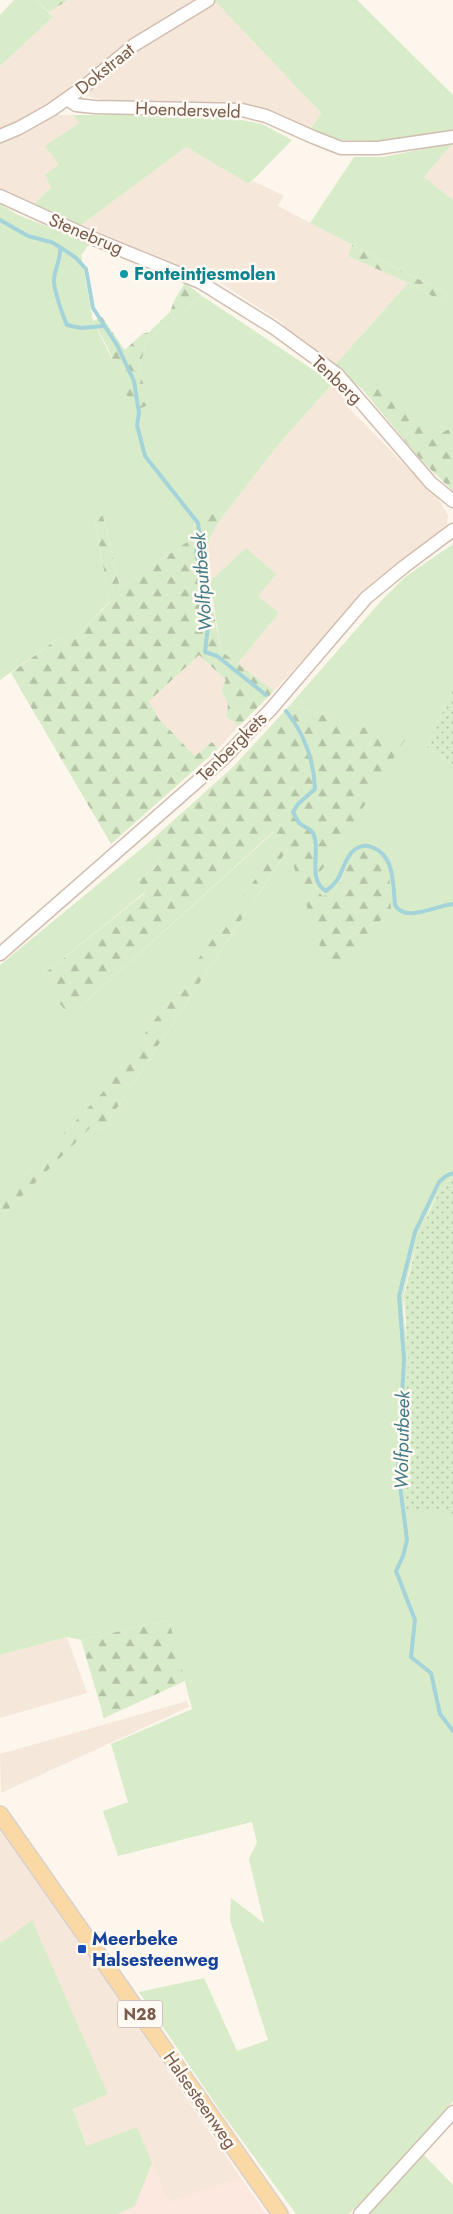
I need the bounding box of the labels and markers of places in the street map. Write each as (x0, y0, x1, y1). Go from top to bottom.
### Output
place label: Fonteintjesmolen (134, 261, 276, 287)
marker: Fonteintjesmolen (118, 268, 130, 280)
place label: Meerbeke Halsesteenweg (92, 1926, 219, 1973)
marker: Meerbeke Halsesteenweg (76, 1943, 88, 1955)

